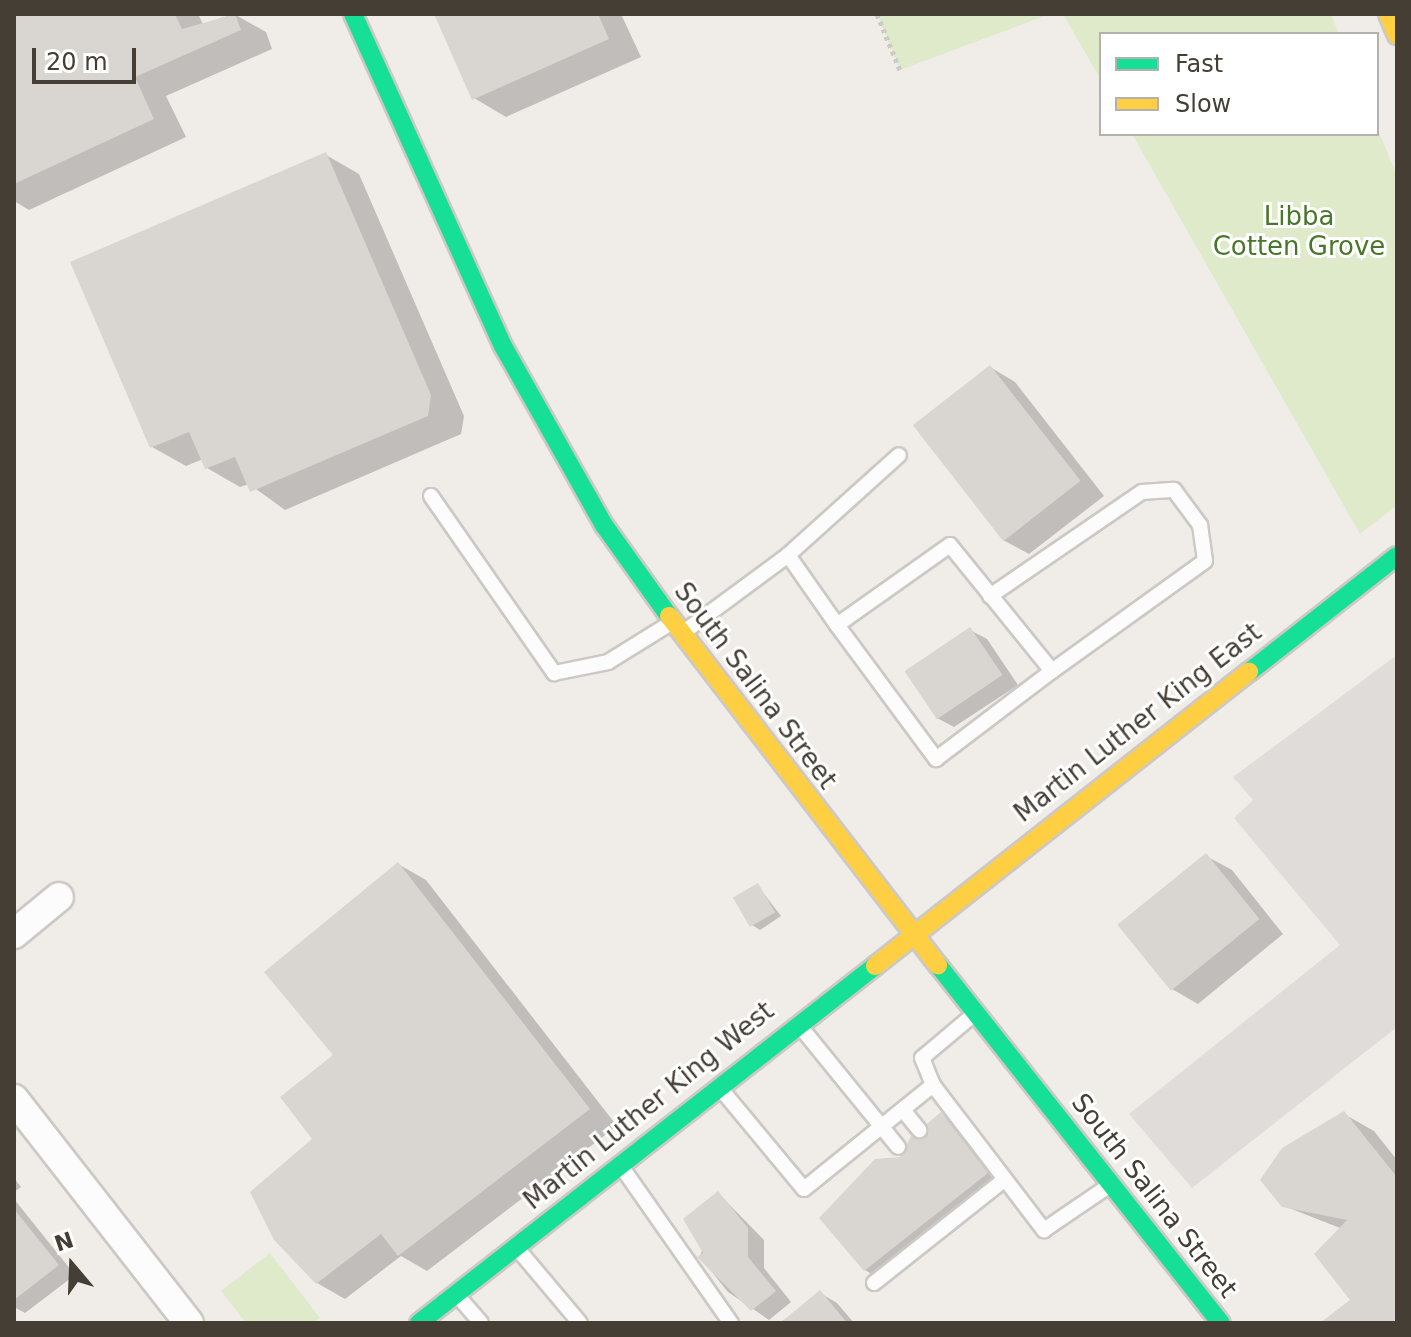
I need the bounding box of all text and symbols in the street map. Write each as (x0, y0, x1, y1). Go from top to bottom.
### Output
scale bar (36, 32, 140, 82)
legend (1099, 32, 1379, 136)
text: 20 m (46, 48, 108, 76)
text: Fast (1175, 50, 1223, 78)
text: Slow (1175, 90, 1231, 118)
park label: Libba Cotten Grove (1213, 201, 1385, 262)
street label: South Salina Street (667, 577, 843, 795)
street label: Martin Luther King East (1008, 617, 1268, 829)
street label: Martin Luther King West (518, 995, 780, 1217)
street label: South Salina Street (1065, 1088, 1243, 1304)
north arrow (32, 1225, 112, 1305)
text: N (51, 1227, 77, 1257)

